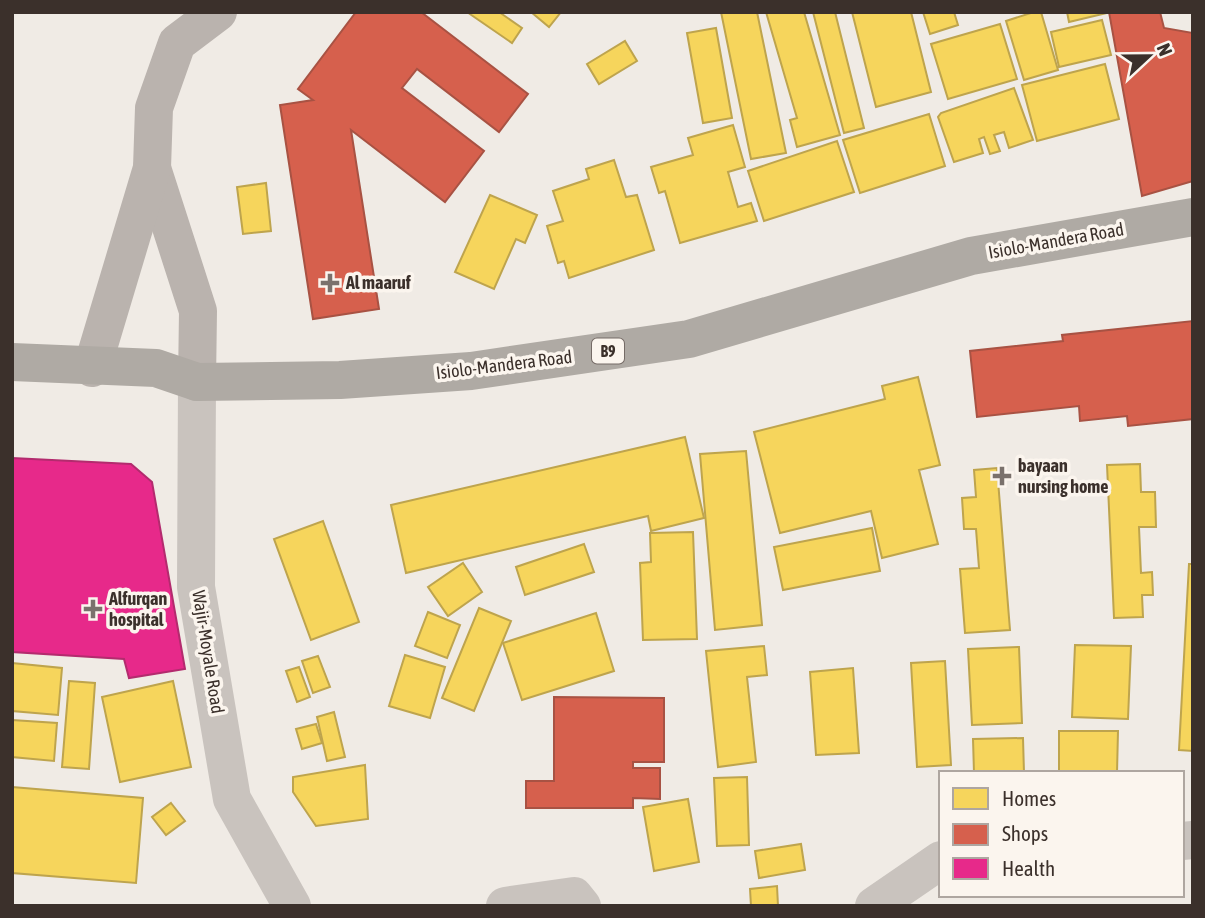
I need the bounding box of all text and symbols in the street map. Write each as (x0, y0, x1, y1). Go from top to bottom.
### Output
north arrow (1114, 21, 1184, 91)
text: N (1152, 40, 1177, 59)
street label: Isiolo-Mandera Road (987, 218, 1125, 263)
place label: Al maaruf (345, 272, 412, 293)
marker: Al maaruf (320, 273, 340, 293)
road number: B9 (592, 338, 624, 364)
street label: Isiolo-Mandera Road (435, 346, 573, 383)
place label: bayaan nursing home (1018, 455, 1109, 497)
marker: bayaan nursing home (992, 466, 1012, 486)
place label: Alfurqan hospital (108, 588, 167, 630)
street label: Wajir-Moyale Road (188, 589, 229, 715)
marker: Alfurqan hospital (83, 599, 103, 619)
legend (939, 771, 1184, 897)
text: Homes (1002, 786, 1056, 810)
text: Shops (1002, 821, 1048, 845)
text: Health (1002, 856, 1055, 880)

